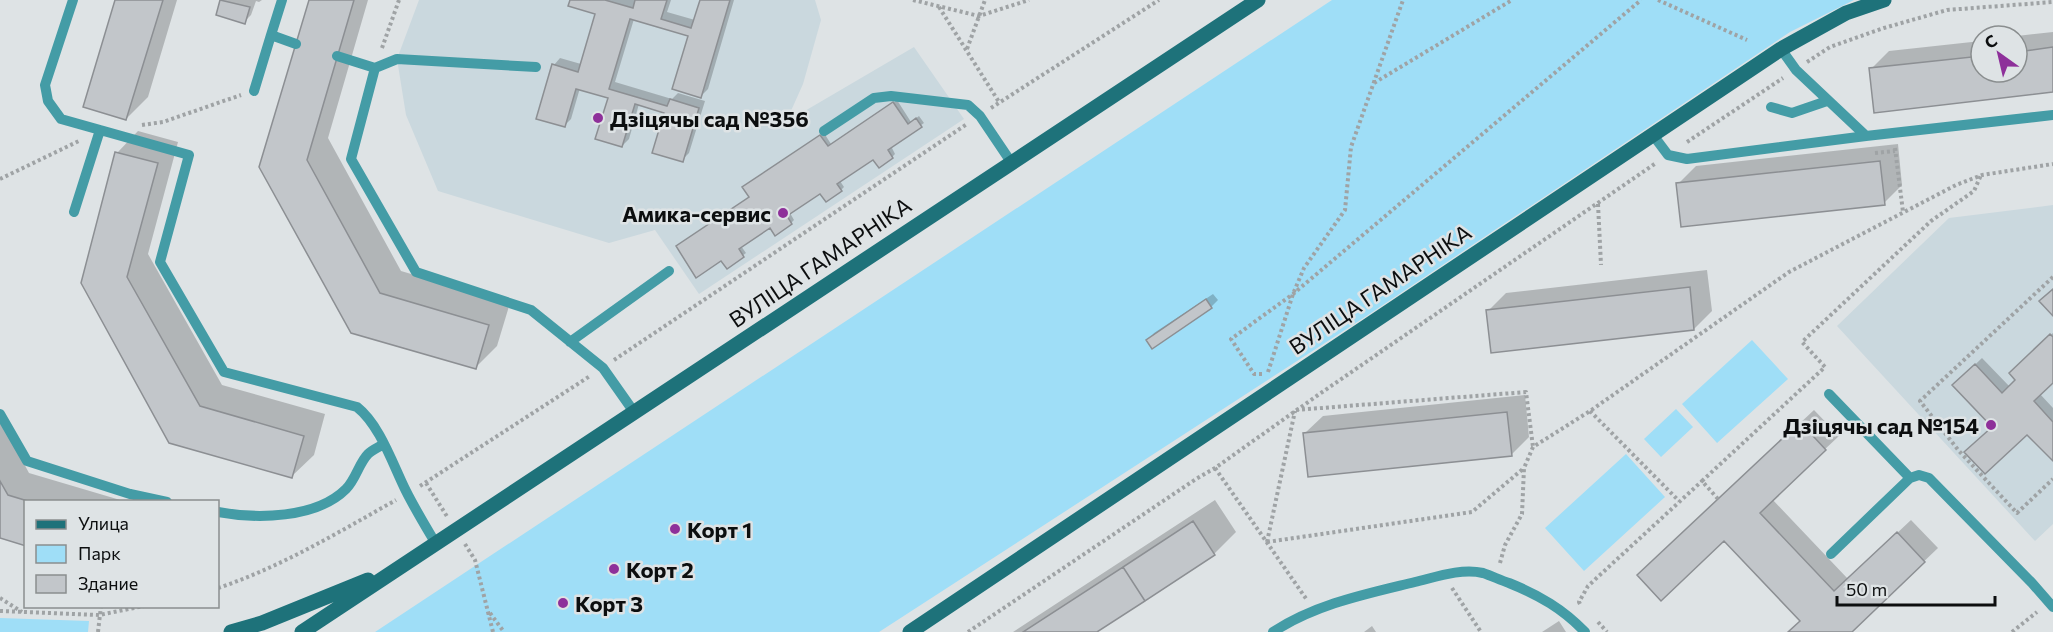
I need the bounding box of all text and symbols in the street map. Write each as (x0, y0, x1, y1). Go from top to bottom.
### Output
north arrow (1969, 24, 2029, 84)
text: С (1980, 30, 2000, 52)
place label: Дзіцячы сад №356 (610, 105, 809, 132)
marker: Дзіцячы сад №356 (591, 111, 605, 125)
street label: ВУЛІЦА ГАМАРНІКА (724, 191, 916, 333)
place label: Амика-сервис (622, 200, 771, 227)
marker: Амика-сервис (776, 206, 790, 220)
street label: ВУЛІЦА ГАМАРНІКА (1284, 218, 1476, 360)
place label: Дзіцячы сад №154 (1783, 412, 1979, 439)
marker: Дзіцячы сад №154 (1984, 418, 1998, 432)
legend (24, 500, 219, 608)
text: Улица (78, 512, 129, 534)
place label: Корт 1 (687, 516, 752, 543)
marker: Корт 1 (668, 522, 682, 536)
text: Парк (78, 542, 121, 564)
place label: Корт 2 (626, 556, 694, 583)
marker: Корт 2 (607, 562, 621, 576)
scale bar (1837, 569, 1994, 607)
text: Здание (78, 572, 138, 594)
text: 50 m (1846, 578, 1887, 600)
place label: Корт 3 (575, 590, 643, 617)
marker: Корт 3 (556, 596, 570, 610)

